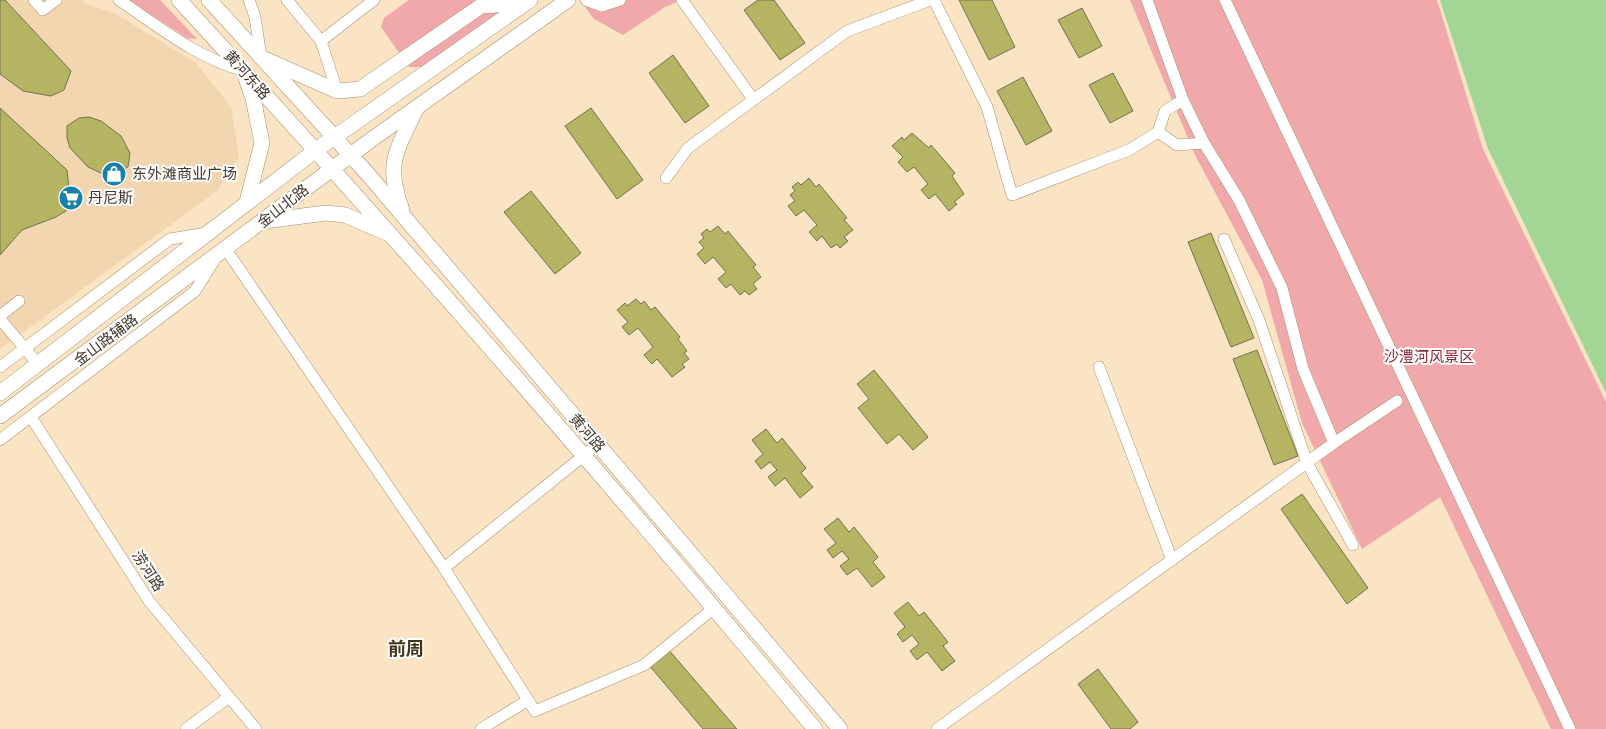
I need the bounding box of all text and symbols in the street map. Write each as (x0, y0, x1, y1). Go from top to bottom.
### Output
street label: 黄河东路 (220, 46, 275, 103)
shop icon: 东外滩商业广场 (101, 161, 127, 187)
place label: 东外滩商业广场 (132, 164, 237, 183)
street label: 金山北路 (253, 180, 312, 232)
supermarket icon: 丹尼斯 (58, 185, 84, 211)
place label: 丹尼斯 (88, 188, 133, 207)
street label: 金山路辅路 (70, 309, 141, 370)
park label: 沙澧河风景区 (1384, 347, 1474, 366)
street label: 黄河路 (565, 409, 609, 456)
street label: 涝河路 (128, 547, 169, 595)
district label: 前周 (388, 637, 424, 660)

